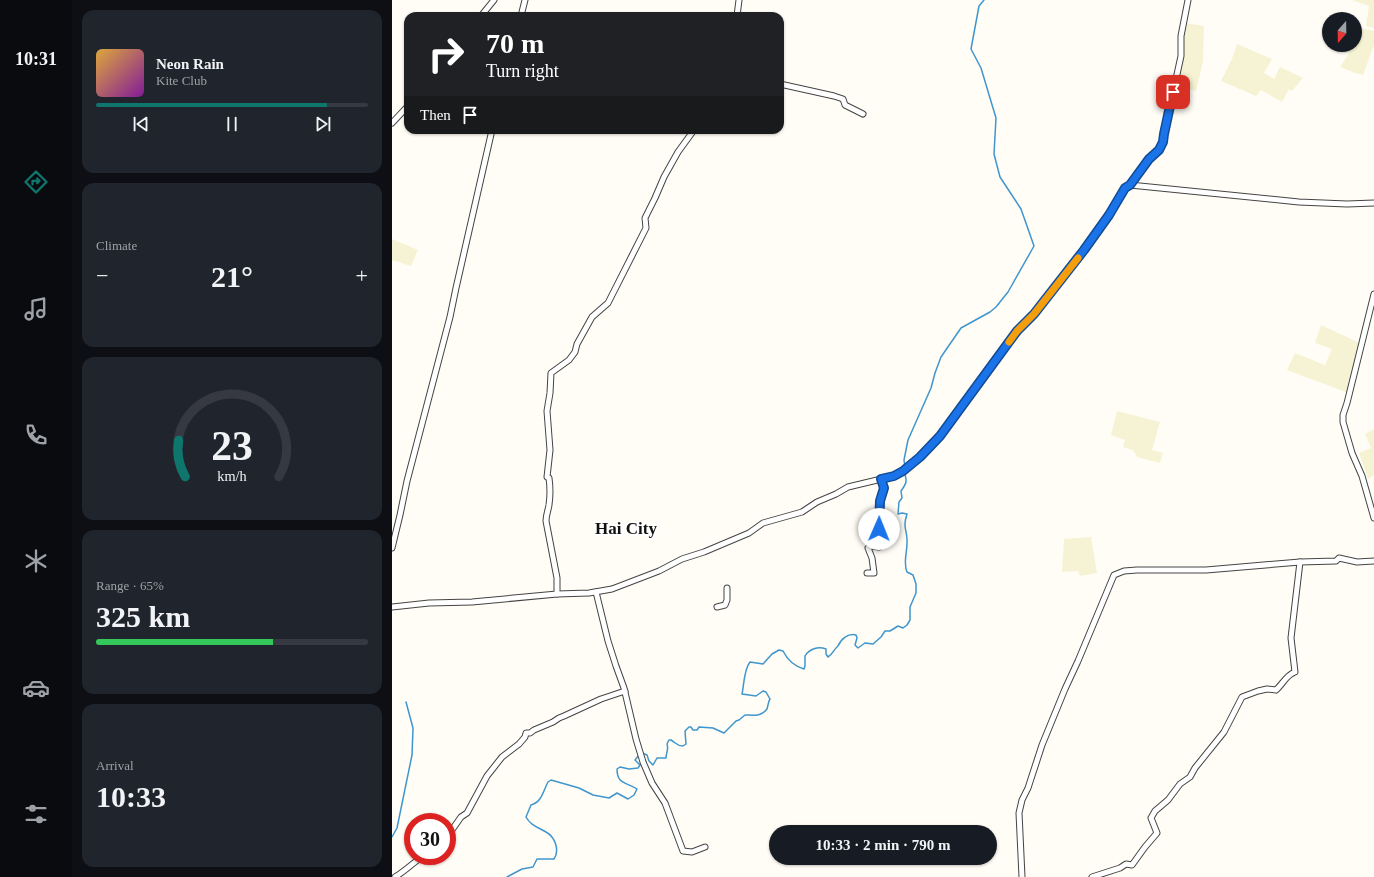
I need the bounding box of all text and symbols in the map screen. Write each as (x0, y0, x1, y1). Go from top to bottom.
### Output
north arrow (1322, 12, 1362, 52)
map controls (1322, 12, 1362, 52)
icon: right (420, 28, 472, 80)
text: 70 m (486, 28, 544, 59)
text: 10:31 (15, 49, 57, 69)
text: Neon Rain (156, 56, 224, 72)
text: Turn right (486, 61, 559, 81)
text: Kite Club (156, 73, 207, 88)
pin (1156, 75, 1190, 109)
icon: arrive (1162, 81, 1184, 103)
icon: arrive (459, 104, 481, 126)
text: Then (420, 107, 451, 123)
icon: previous (130, 113, 152, 135)
icon: pause (221, 113, 243, 135)
icon: next (312, 113, 334, 135)
icon: directions (22, 168, 50, 196)
text: Climate (96, 238, 137, 253)
text: 21° (211, 260, 253, 293)
text: − (96, 263, 108, 288)
text: + (356, 263, 368, 288)
icon: music (22, 295, 50, 323)
icon: phone (22, 421, 50, 449)
text: 23 (211, 422, 253, 468)
text: km/h (217, 467, 247, 483)
position arrow (858, 508, 900, 550)
district label: Hai City (595, 519, 657, 538)
icon: climate (22, 547, 50, 575)
text: Range · 65% (96, 578, 164, 593)
text: 325 km (96, 600, 190, 633)
icon: car (22, 674, 50, 702)
text: Arrival (96, 758, 134, 773)
text: 10:33 (96, 780, 166, 813)
icon: filters (22, 800, 50, 828)
speed limit sign: 30 (404, 813, 456, 865)
text: 10:33 · 2 min · 790 m (816, 837, 951, 853)

